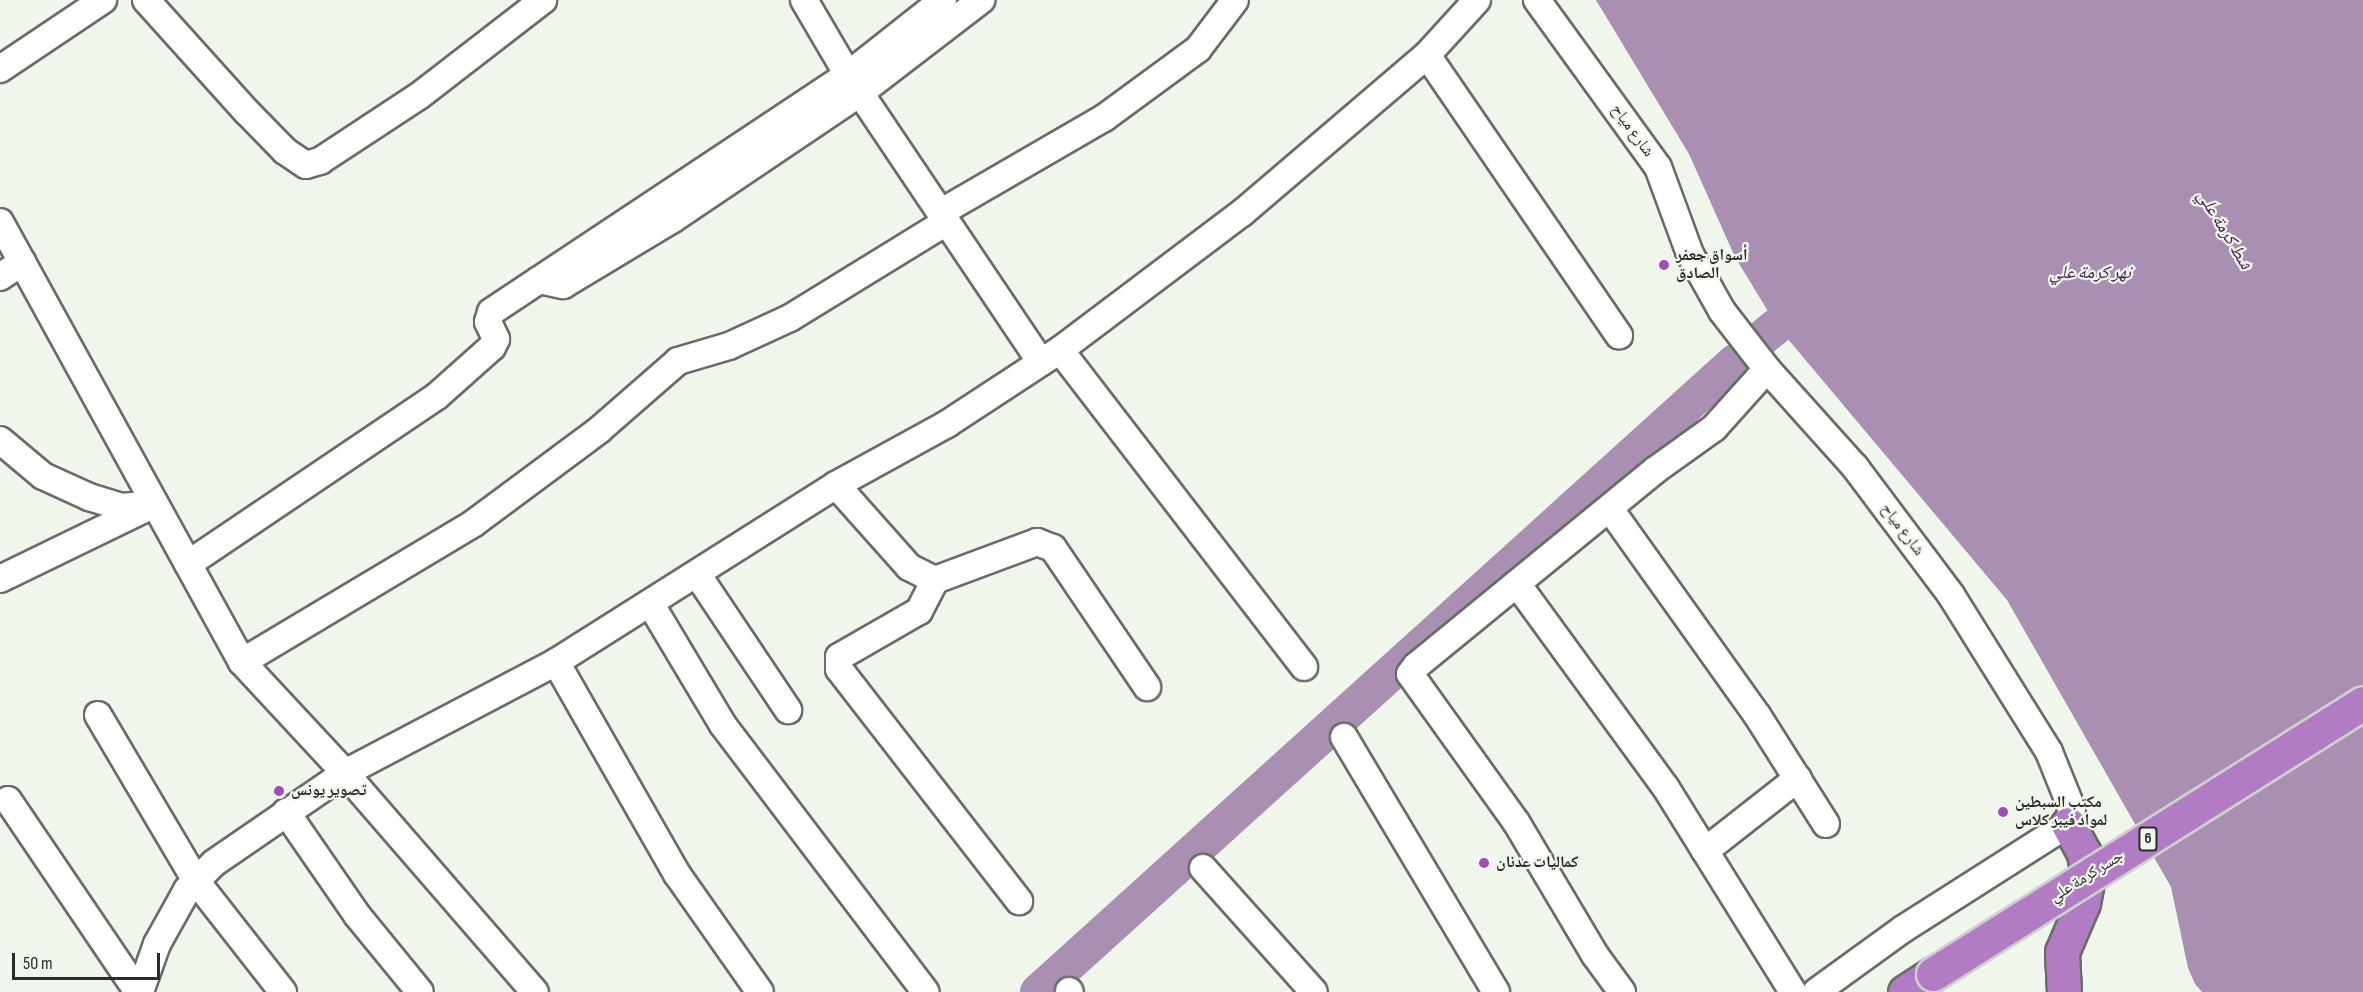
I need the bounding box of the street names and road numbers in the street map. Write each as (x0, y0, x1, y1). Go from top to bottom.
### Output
street label: شارع مياح (1607, 101, 1657, 161)
street label: شارع مياح (1876, 500, 1928, 560)
road number: 6 (2138, 827, 2158, 851)
street label: جسر كرمة علي (2047, 847, 2127, 907)

